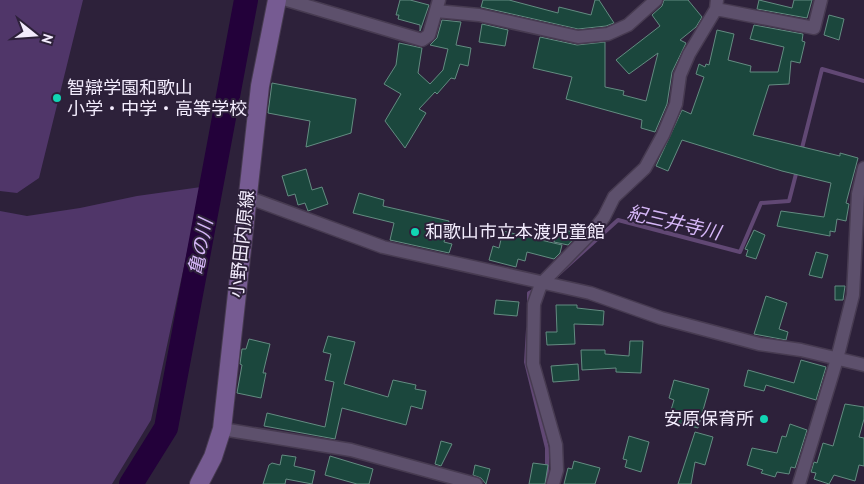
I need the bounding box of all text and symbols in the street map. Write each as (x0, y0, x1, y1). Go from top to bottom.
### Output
north arrow (10, 10, 60, 60)
text: N (37, 32, 57, 46)
place label: 智辯学園和歌山 小学・中学・高等学校 (67, 76, 247, 120)
marker: 智辯学園和歌山 小学・中学・高等学校 (51, 92, 63, 104)
street label: 小野田内原線 (224, 189, 259, 299)
water label: 紀三井寺川 (625, 200, 725, 245)
water label: 亀の川 (183, 215, 218, 277)
place label: 和歌山市立本渡児童館 (425, 220, 605, 243)
marker: 和歌山市立本渡児童館 (409, 226, 421, 238)
place label: 安原保育所 (664, 407, 754, 430)
marker: 安原保育所 (758, 413, 770, 425)

